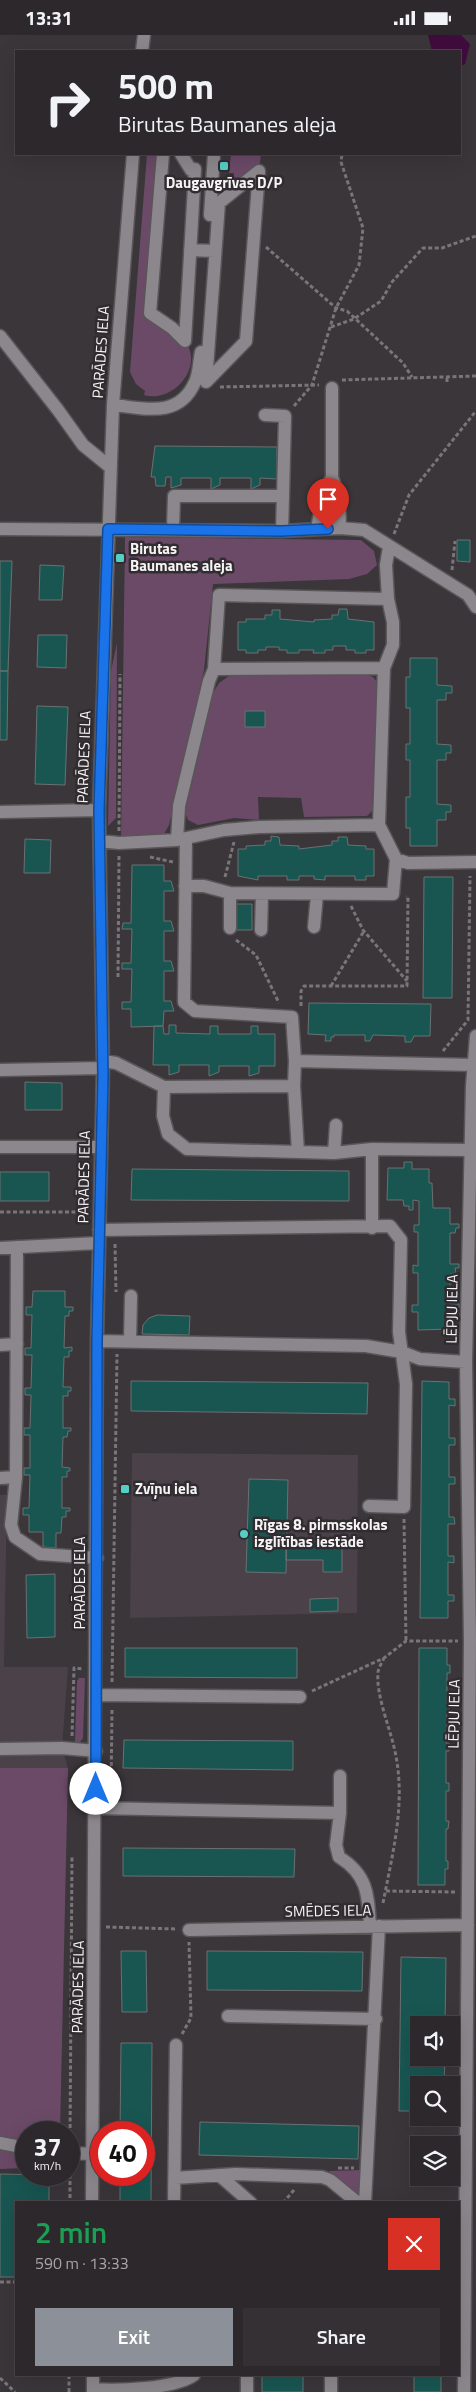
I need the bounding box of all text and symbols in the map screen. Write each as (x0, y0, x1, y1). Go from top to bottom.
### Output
text: 13:31 (25, 3, 72, 32)
text: 500 m (118, 59, 214, 113)
icon: right (35, 70, 100, 135)
text: Birutas Baumanes aleja (118, 107, 336, 141)
marker: Daugavgrīvas D/P (218, 160, 230, 172)
place label: Daugavgrīvas D/P (166, 171, 282, 194)
street label: PARĀDES IELA (86, 305, 115, 399)
pin (307, 478, 349, 529)
icon: arrive (314, 485, 342, 513)
place label: Birutas Baumanes aleja (130, 537, 233, 577)
marker: Birutas Baumanes aleja (114, 552, 126, 564)
street label: PARĀDES IELA (70, 710, 97, 804)
street label: PARĀDES IELA (71, 1130, 96, 1224)
street label: LĒPJU IELA (439, 1274, 464, 1344)
place label: Zvīņu iela (135, 1477, 198, 1500)
marker: Zvīņu iela (119, 1483, 131, 1495)
place label: Rīgas 8. pirmsskolas izglītības iestāde (254, 1513, 388, 1553)
marker: Rīgas 8. pirmsskolas izglītības iestāde (238, 1528, 250, 1540)
street label: PARĀDES IELA (68, 1536, 91, 1629)
street label: LĒPJU IELA (441, 1679, 466, 1749)
position arrow (69, 1762, 121, 1814)
street label: SMĒDES IELA (285, 1898, 371, 1923)
street label: PARĀDES IELA (65, 1940, 90, 2034)
map controls (410, 2016, 460, 2186)
button: sound (410, 2016, 460, 2066)
button: search (410, 2076, 460, 2126)
speed limit sign: 40 (90, 2121, 155, 2186)
text: 37 (33, 2128, 62, 2166)
button: layers (410, 2136, 460, 2186)
text: km/h (34, 2156, 61, 2175)
text: 2 min (35, 2209, 107, 2255)
button: close (388, 2218, 440, 2270)
text: 590 m · 13:33 (35, 2251, 129, 2275)
button: Exit (35, 2308, 233, 2366)
button: Share (243, 2308, 440, 2366)

